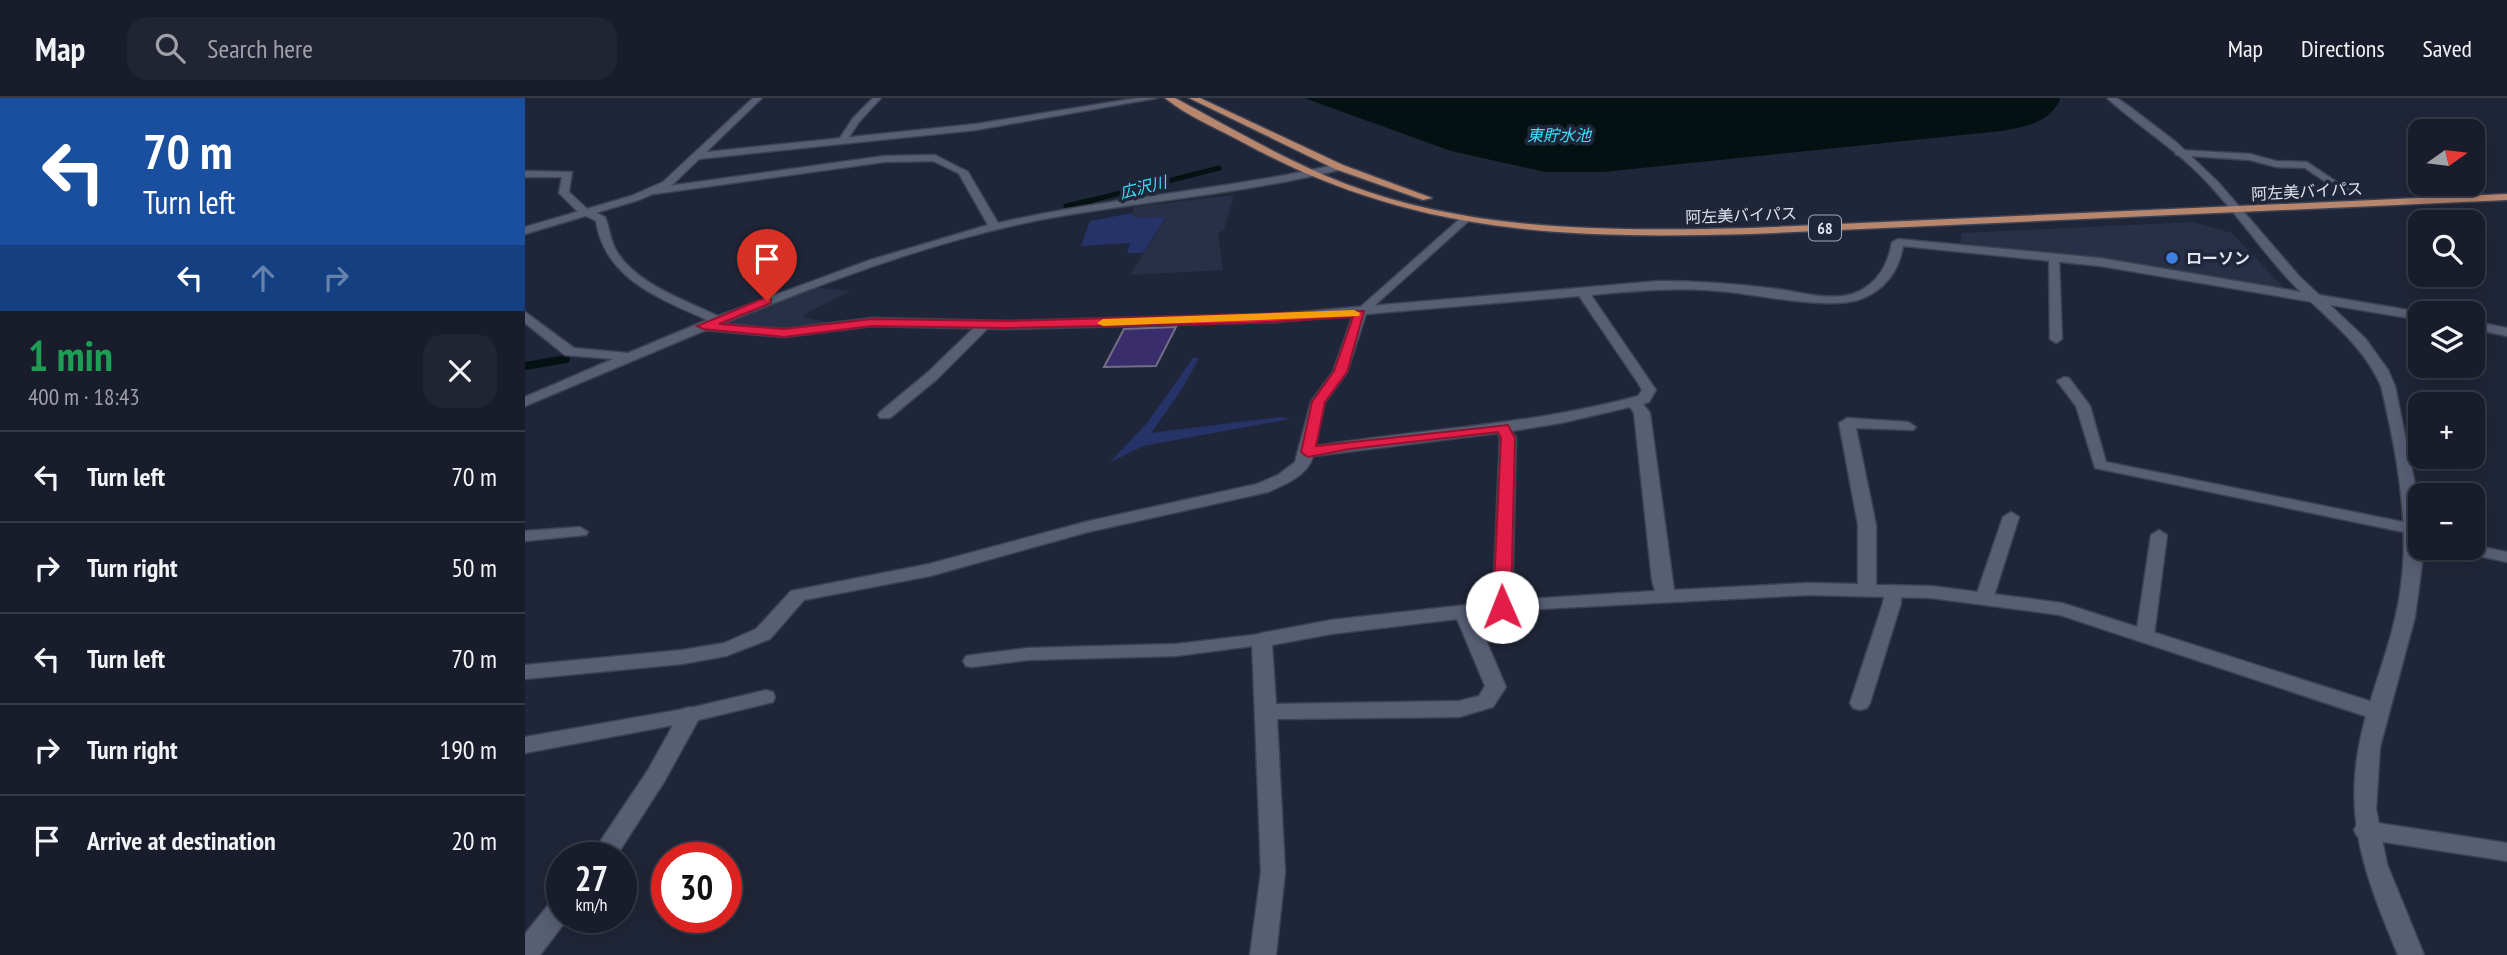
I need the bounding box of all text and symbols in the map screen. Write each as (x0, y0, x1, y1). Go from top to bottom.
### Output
search box (127, 17, 617, 80)
text: Map (35, 27, 85, 70)
icon: search (151, 29, 189, 67)
text: Search here (207, 32, 313, 65)
text: Map (2228, 33, 2263, 64)
text: Directions (2301, 33, 2385, 64)
text: Saved (2423, 33, 2472, 64)
text: 70 m (143, 119, 232, 183)
north arrow (2408, 119, 2485, 196)
map controls (2408, 119, 2485, 560)
water label: 東貯水池 (1527, 125, 1593, 145)
icon: left (28, 126, 119, 217)
water label: 広沢川 (1117, 171, 1171, 203)
street label: 阿左美バイパス (2251, 178, 2363, 204)
text: Turn left (143, 181, 235, 223)
street label: 阿左美バイパス (1685, 203, 1797, 227)
button: search (2408, 210, 2485, 287)
road number: 68 (1809, 216, 1841, 240)
pin (737, 229, 797, 301)
icon: arrive (748, 240, 786, 278)
place label: ローソン (2186, 248, 2250, 268)
marker: ローソン (2164, 250, 2180, 266)
icon: left (171, 259, 209, 297)
icon: ahead (244, 259, 282, 297)
icon: right (317, 259, 355, 297)
button: layers (2408, 301, 2485, 378)
text: 1 min (28, 328, 113, 383)
button: close (423, 334, 497, 408)
text: 400 m · 18:43 (28, 382, 140, 411)
button: + (2408, 392, 2485, 469)
icon: left (28, 458, 66, 496)
text: Turn left (87, 460, 165, 493)
text: 70 m (451, 460, 497, 493)
button: − (2408, 483, 2485, 560)
icon: right (28, 549, 66, 587)
text: Turn right (87, 551, 178, 584)
text: 50 m (451, 551, 497, 584)
position arrow (1465, 570, 1539, 644)
icon: left (28, 640, 66, 678)
text: Turn left (87, 642, 165, 675)
text: 70 m (451, 642, 497, 675)
icon: right (28, 731, 66, 769)
text: Turn right (87, 733, 178, 766)
text: 190 m (439, 733, 497, 766)
icon: arrive (28, 822, 66, 860)
text: Arrive at destination (87, 824, 276, 857)
text: 20 m (451, 824, 497, 857)
speed limit sign: 30 (651, 842, 742, 933)
text: 27 (575, 855, 608, 901)
text: km/h (576, 893, 607, 916)

